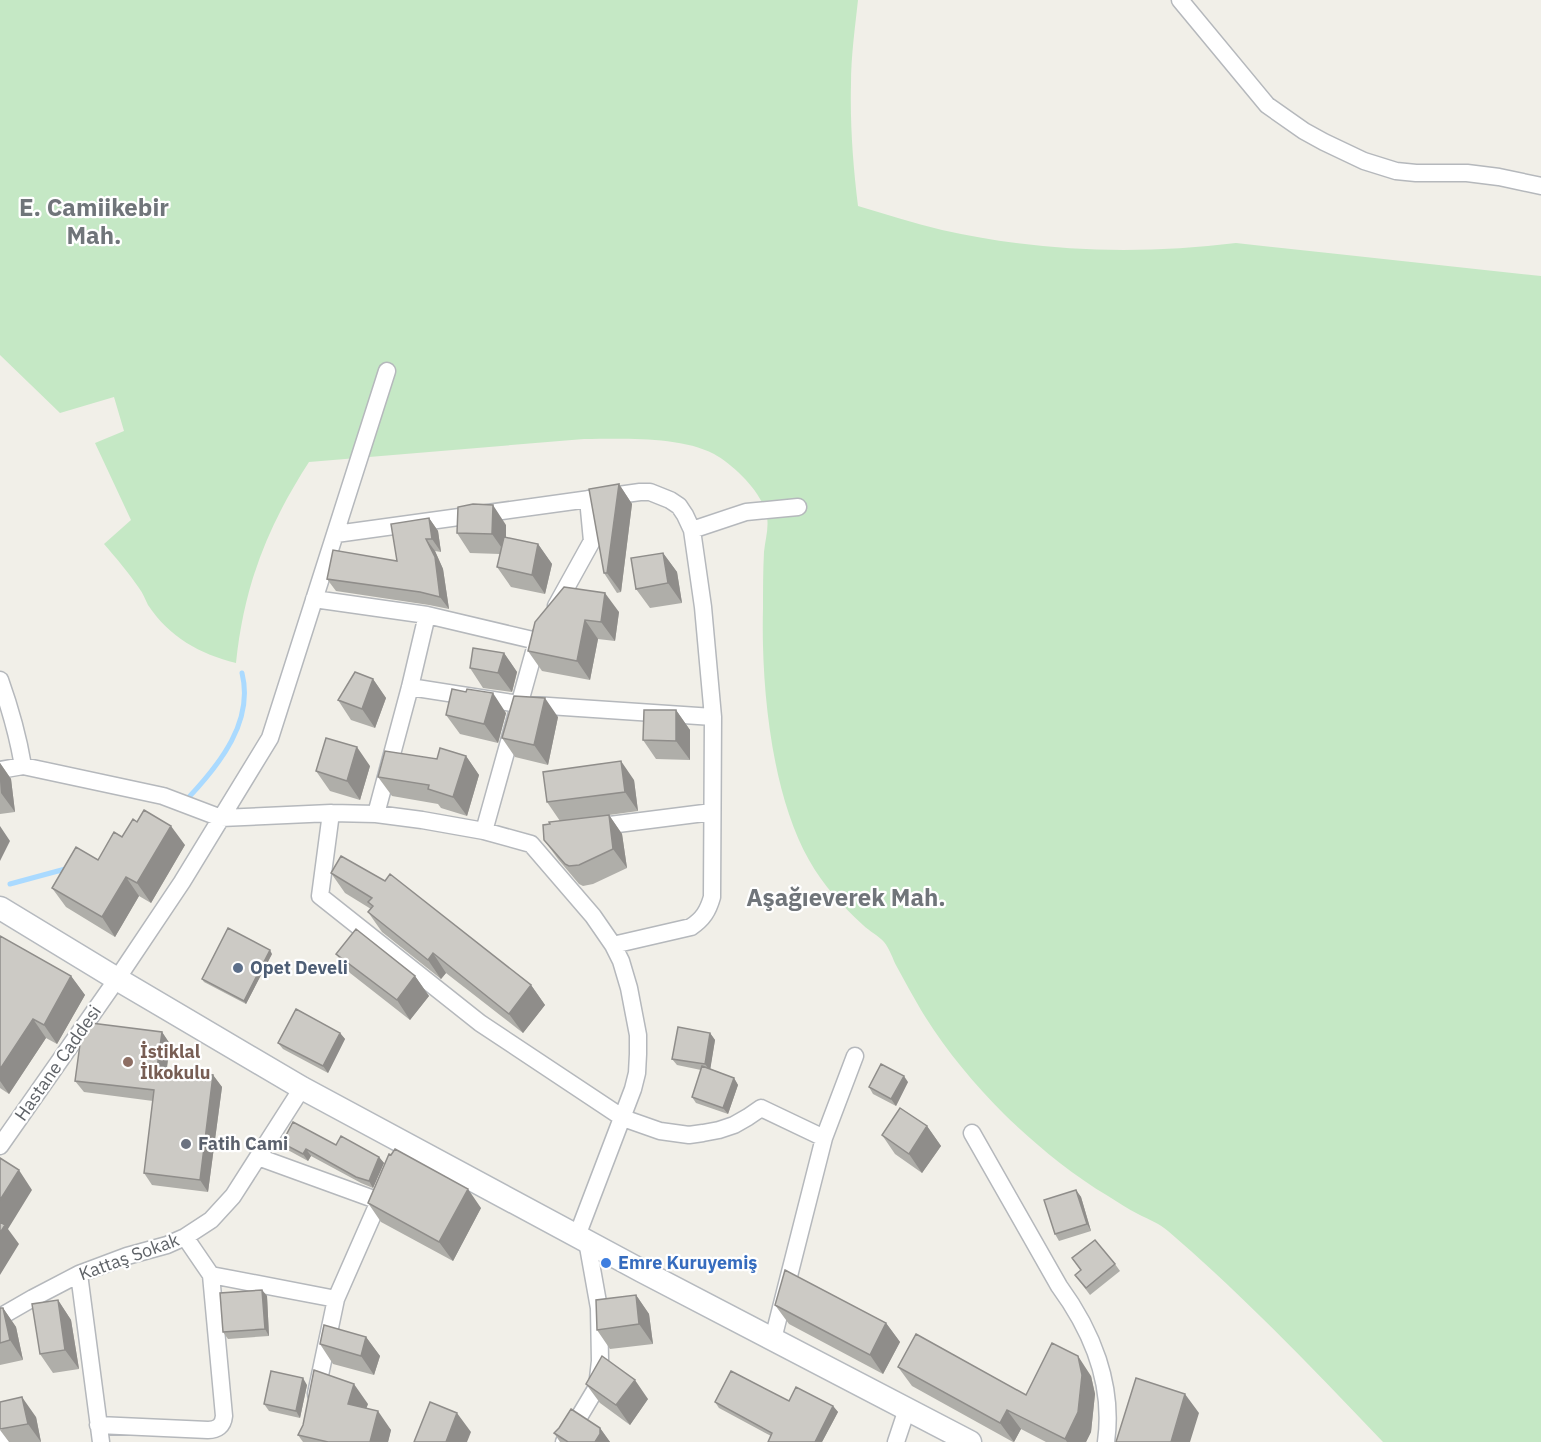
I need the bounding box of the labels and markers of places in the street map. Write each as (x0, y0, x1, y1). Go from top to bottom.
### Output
place label: Opet Develi (250, 956, 348, 979)
marker: Opet Develi (231, 961, 245, 975)
place label: İstiklal İlkokulu (140, 1040, 210, 1084)
marker: İstiklal İlkokulu (121, 1055, 135, 1069)
place label: Fatih Cami (198, 1132, 288, 1155)
marker: Fatih Cami (179, 1137, 193, 1151)
place label: Emre Kuruyemiş (618, 1251, 757, 1274)
marker: Emre Kuruyemiş (599, 1256, 613, 1270)

